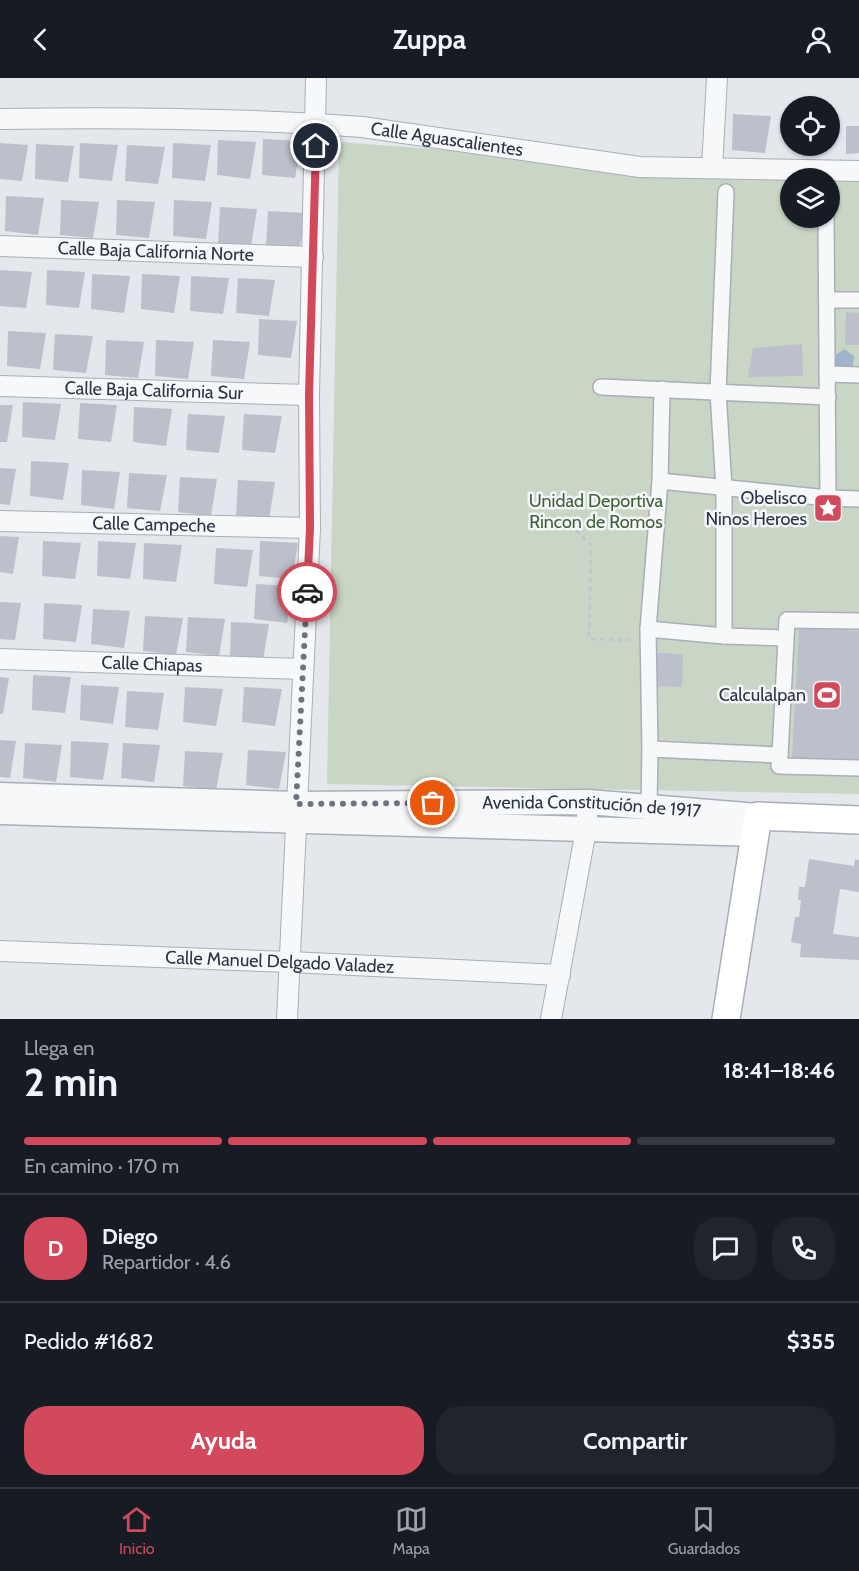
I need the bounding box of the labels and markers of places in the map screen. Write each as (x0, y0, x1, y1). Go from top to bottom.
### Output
pin (290, 120, 341, 171)
place label: Obelisco Ninos Heroes (706, 487, 807, 530)
place icon: Obelisco Ninos Heroes (812, 492, 844, 524)
sports icon: Calculalpan (811, 679, 843, 711)
place label: Calculalpan (719, 684, 806, 706)
pin (407, 777, 458, 828)

